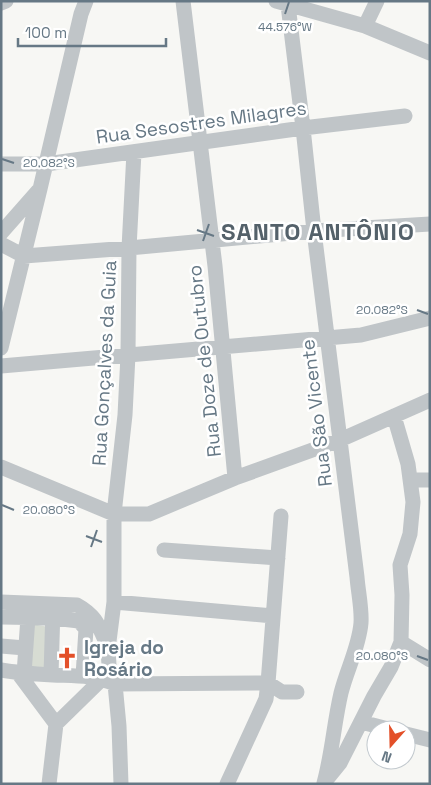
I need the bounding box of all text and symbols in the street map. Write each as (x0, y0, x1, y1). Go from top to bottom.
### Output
scale bar (18, 15, 165, 47)
text: 44.576°W (258, 19, 313, 35)
text: 100 m (25, 23, 67, 42)
street label: Rua Sesostres Milagres (94, 95, 308, 150)
text: 20.082°S (23, 155, 75, 171)
district label: SANTO ANTÔNIO (221, 216, 415, 247)
street label: Rua Gonçalves da Guia (87, 259, 122, 467)
street label: Rua Doze de Outubro (182, 264, 227, 458)
text: 20.082°S (356, 302, 408, 318)
street label: Rua São Vicente (295, 338, 338, 488)
text: 20.080°S (23, 502, 75, 518)
place label: Igreja do Rosário (84, 635, 164, 682)
church icon: Igreja do Rosário (54, 645, 80, 671)
text: 20.080°S (356, 648, 408, 664)
north arrow (366, 720, 416, 770)
text: N (379, 747, 394, 767)

